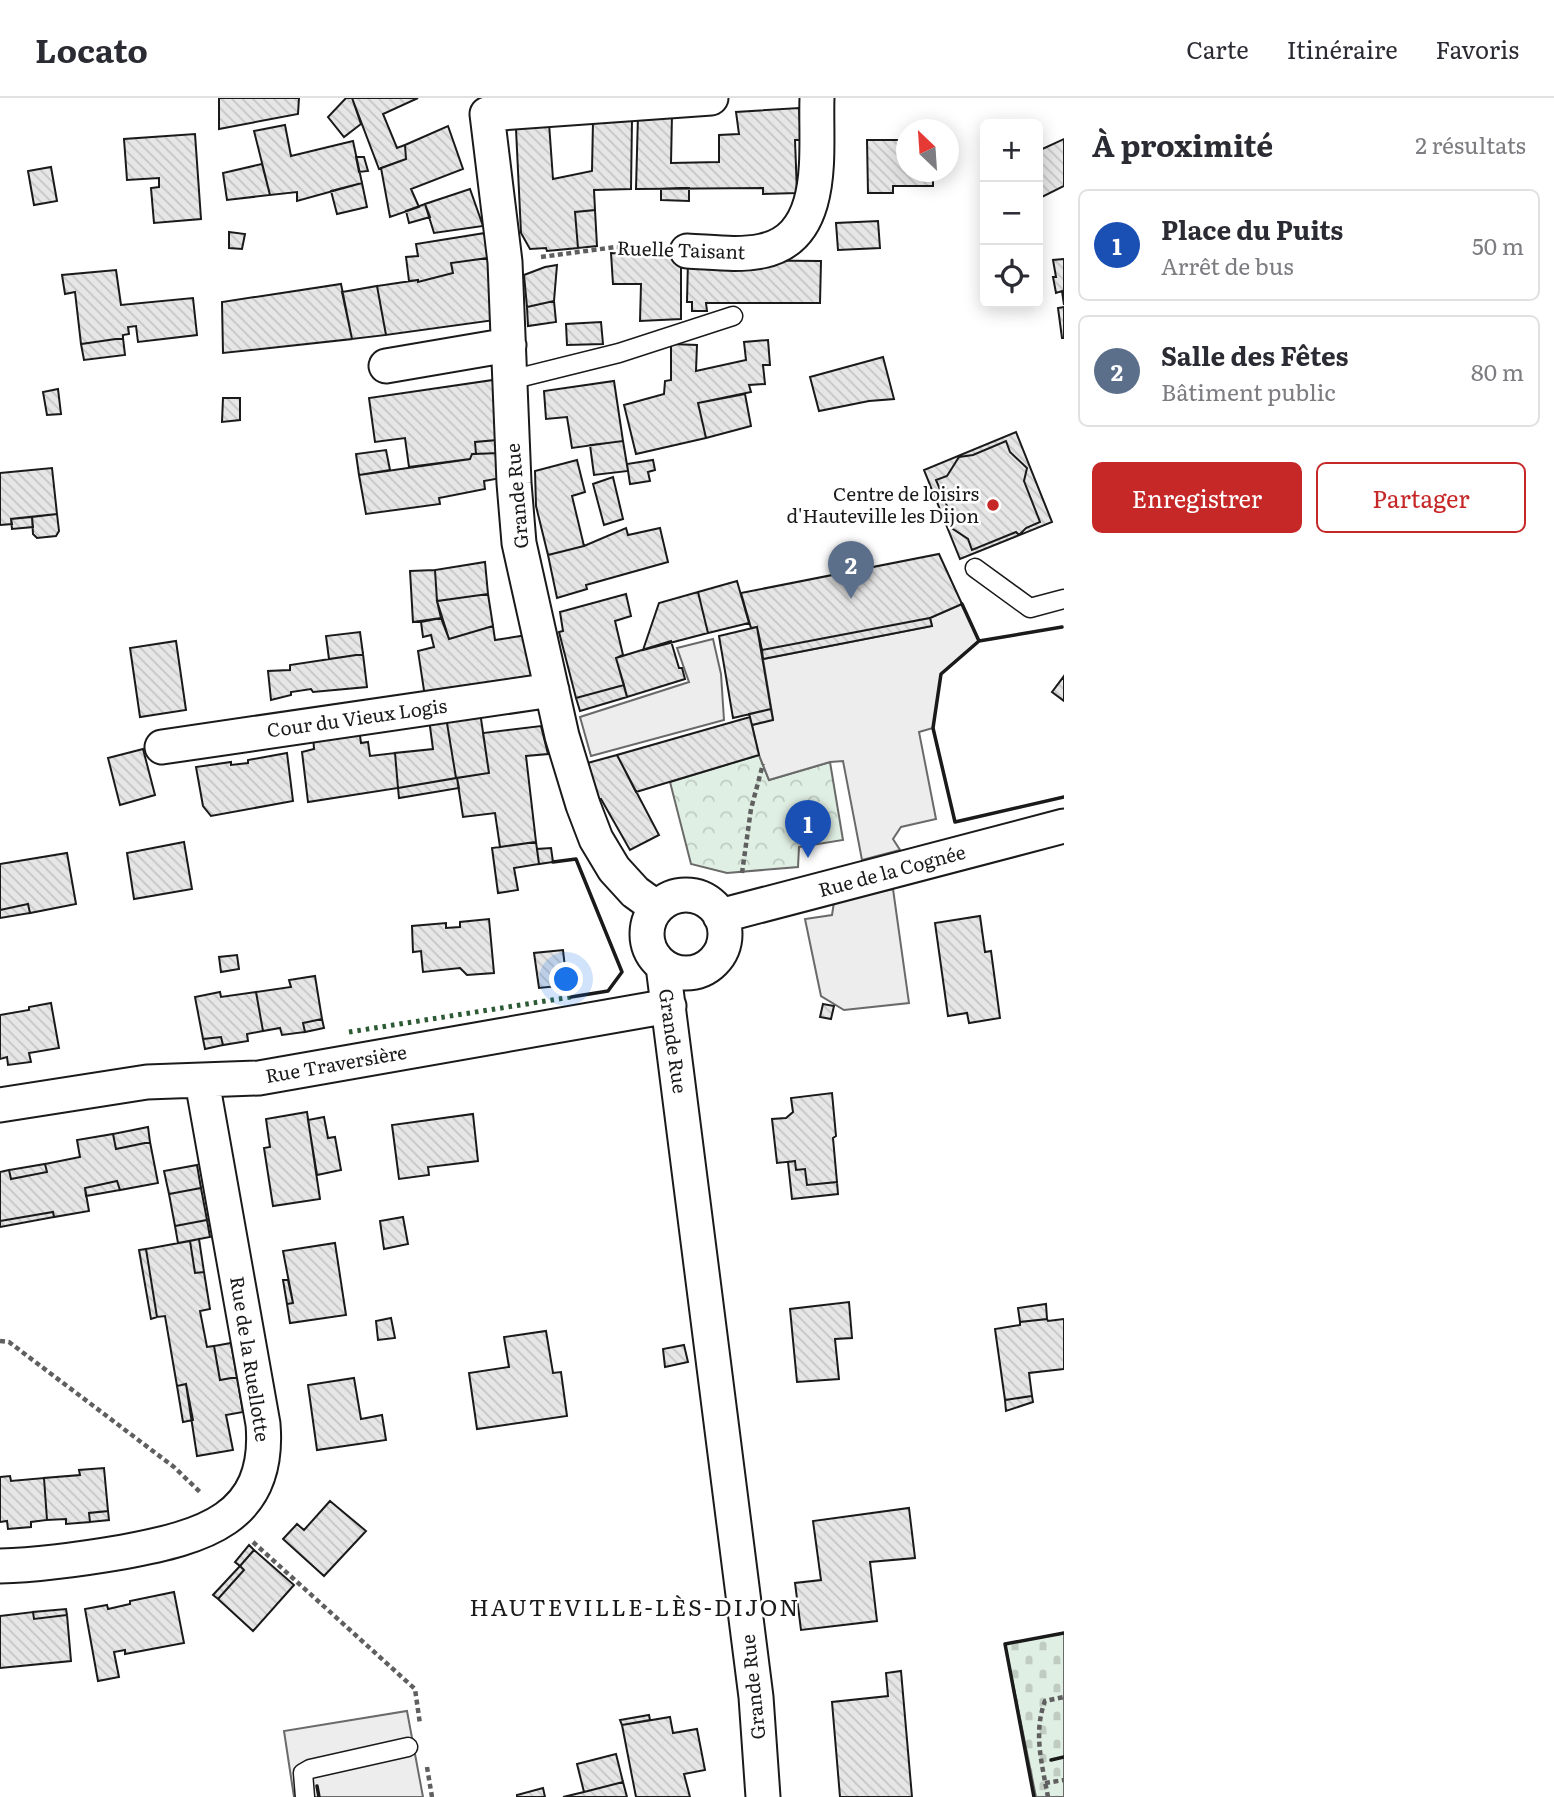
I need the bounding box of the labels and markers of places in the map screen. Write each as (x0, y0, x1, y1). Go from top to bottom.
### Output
place label: Centre de loisirs d'Hauteville les Dijon (786, 479, 979, 529)
marker: Centre de loisirs d'Hauteville les Dijon (985, 497, 1001, 513)
pin: 2 (828, 541, 874, 599)
pin: 1 (785, 800, 831, 858)

